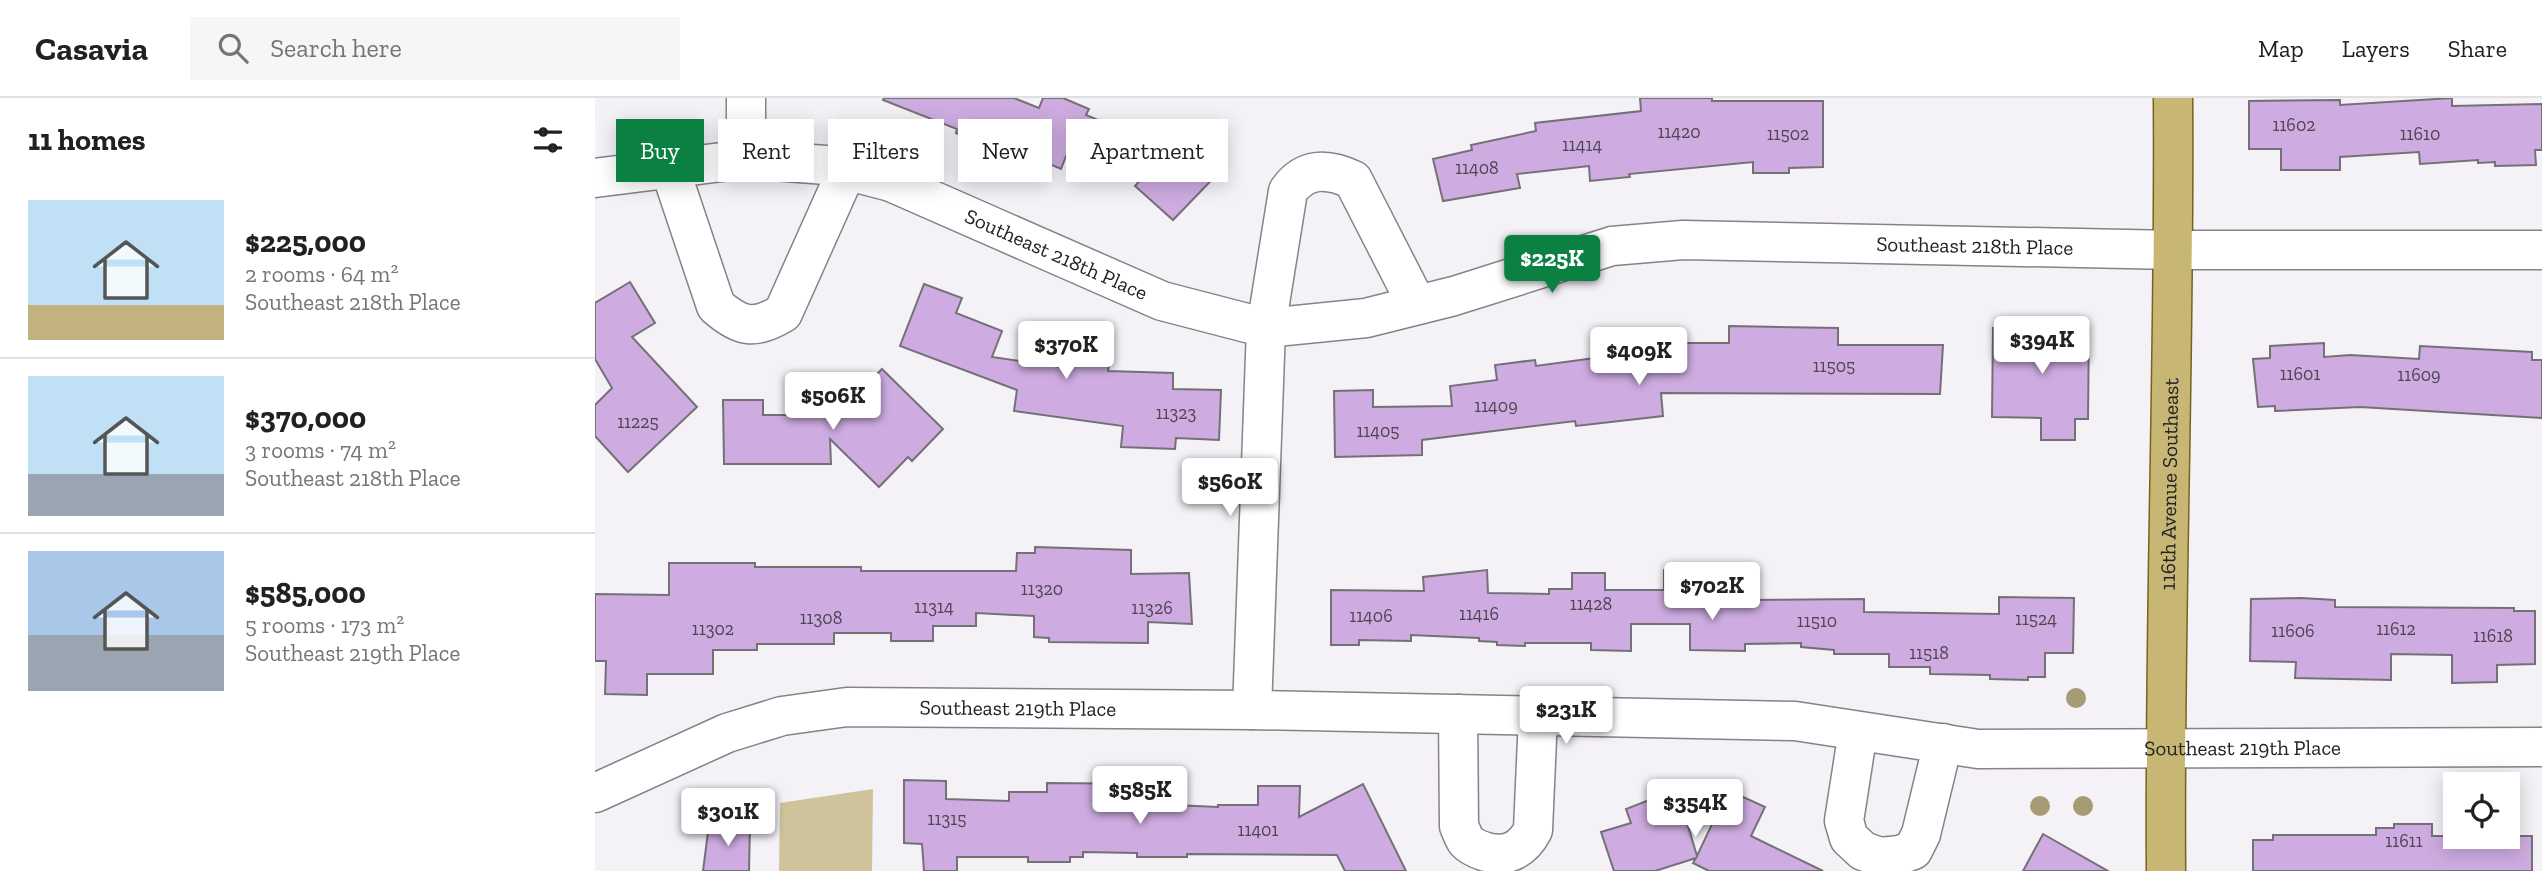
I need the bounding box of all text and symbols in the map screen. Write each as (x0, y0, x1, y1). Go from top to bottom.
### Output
search box (190, 17, 680, 80)
text: Casavia (35, 29, 148, 68)
icon: search (214, 29, 252, 67)
text: Search here (270, 32, 402, 64)
text: Map (2258, 34, 2304, 63)
text: Layers (2342, 34, 2410, 63)
text: Share (2448, 34, 2507, 63)
house number: 11602 (2272, 114, 2316, 136)
chip: Buy (616, 119, 704, 182)
chip: Rent (718, 119, 814, 182)
chip: Filters (828, 119, 944, 182)
chip: New (958, 119, 1052, 182)
chip: Apartment (1066, 119, 1228, 182)
icon: filters (529, 121, 567, 159)
house number: 11420 (1657, 121, 1701, 143)
text: 11 homes (28, 122, 146, 158)
house number: 11502 (1767, 123, 1809, 145)
house number: 11610 (2400, 123, 2440, 145)
house number: 11414 (1562, 134, 1602, 156)
house number: 11408 (1455, 157, 1499, 179)
street label: Southeast 218th Place (961, 203, 1152, 305)
text: $225,000 (245, 224, 366, 260)
icon: home (84, 228, 168, 312)
street label: Southeast 218th Place (1876, 231, 2074, 260)
pin: $225K (1503, 236, 1601, 295)
text: $225K (1520, 244, 1584, 272)
text: 2 rooms · 64 m² (245, 260, 398, 288)
text: Southeast 218th Place (245, 288, 460, 316)
pin: $394K (1993, 316, 2091, 376)
pin: $370K (1017, 322, 1115, 381)
text: $394K (2010, 325, 2074, 353)
pin: $409K (1590, 328, 1688, 387)
text: $370K (1034, 330, 1098, 358)
text: $409K (1606, 336, 1672, 364)
house number: 11505 (1813, 355, 1855, 377)
house number: 11601 (2280, 363, 2320, 385)
house number: 11609 (2397, 364, 2441, 386)
pin: $506K (784, 372, 882, 432)
street label: 116th Avenue Southeast (2155, 377, 2183, 590)
text: $506K (801, 381, 865, 409)
house number: 11409 (1474, 395, 1518, 417)
text: $370,000 (245, 400, 366, 436)
house number: 11323 (1156, 402, 1197, 424)
icon: home (84, 404, 168, 488)
house number: 11225 (617, 411, 659, 433)
house number: 11405 (1356, 420, 1400, 442)
text: 3 rooms · 74 m² (245, 436, 396, 464)
pin: $560K (1181, 458, 1279, 518)
text: Southeast 218th Place (245, 464, 460, 492)
text: $560K (1198, 467, 1262, 495)
pin: $702K (1663, 562, 1761, 622)
text: $702K (1680, 571, 1744, 599)
text: $585,000 (245, 575, 366, 611)
house number: 11320 (1021, 578, 1063, 600)
icon: home (84, 579, 168, 663)
house number: 11428 (1570, 593, 1612, 615)
house number: 11314 (914, 596, 954, 618)
house number: 11326 (1131, 597, 1173, 619)
house number: 11416 (1459, 603, 1499, 625)
house number: 11406 (1349, 605, 1393, 627)
house number: 11308 (800, 607, 842, 629)
house number: 11524 (2015, 608, 2057, 630)
house number: 11510 (1797, 610, 1837, 632)
text: 5 rooms · 173 m² (245, 611, 404, 639)
house number: 11302 (692, 618, 734, 640)
house number: 11612 (2376, 618, 2416, 640)
house number: 11606 (2271, 620, 2315, 642)
house number: 11618 (2473, 625, 2513, 647)
text: Southeast 219th Place (245, 639, 460, 667)
house number: 11518 (1909, 642, 1949, 664)
pin: $231K (1517, 686, 1615, 746)
street label: Southeast 219th Place (919, 695, 1116, 721)
text: $231K (1536, 695, 1596, 723)
street label: Southeast 219th Place (2144, 735, 2341, 760)
pin: $585K (1091, 766, 1189, 826)
map controls (2443, 772, 2520, 849)
button: locate (2443, 772, 2520, 849)
text: $585K (1108, 775, 1172, 803)
pin: $354K (1646, 780, 1744, 839)
pin: $301K (679, 788, 777, 848)
text: $354K (1663, 788, 1727, 816)
text: $301K (697, 797, 759, 825)
house number: 11315 (928, 808, 966, 830)
house number: 11401 (1238, 819, 1278, 841)
house number: 11611 (2385, 830, 2423, 852)

